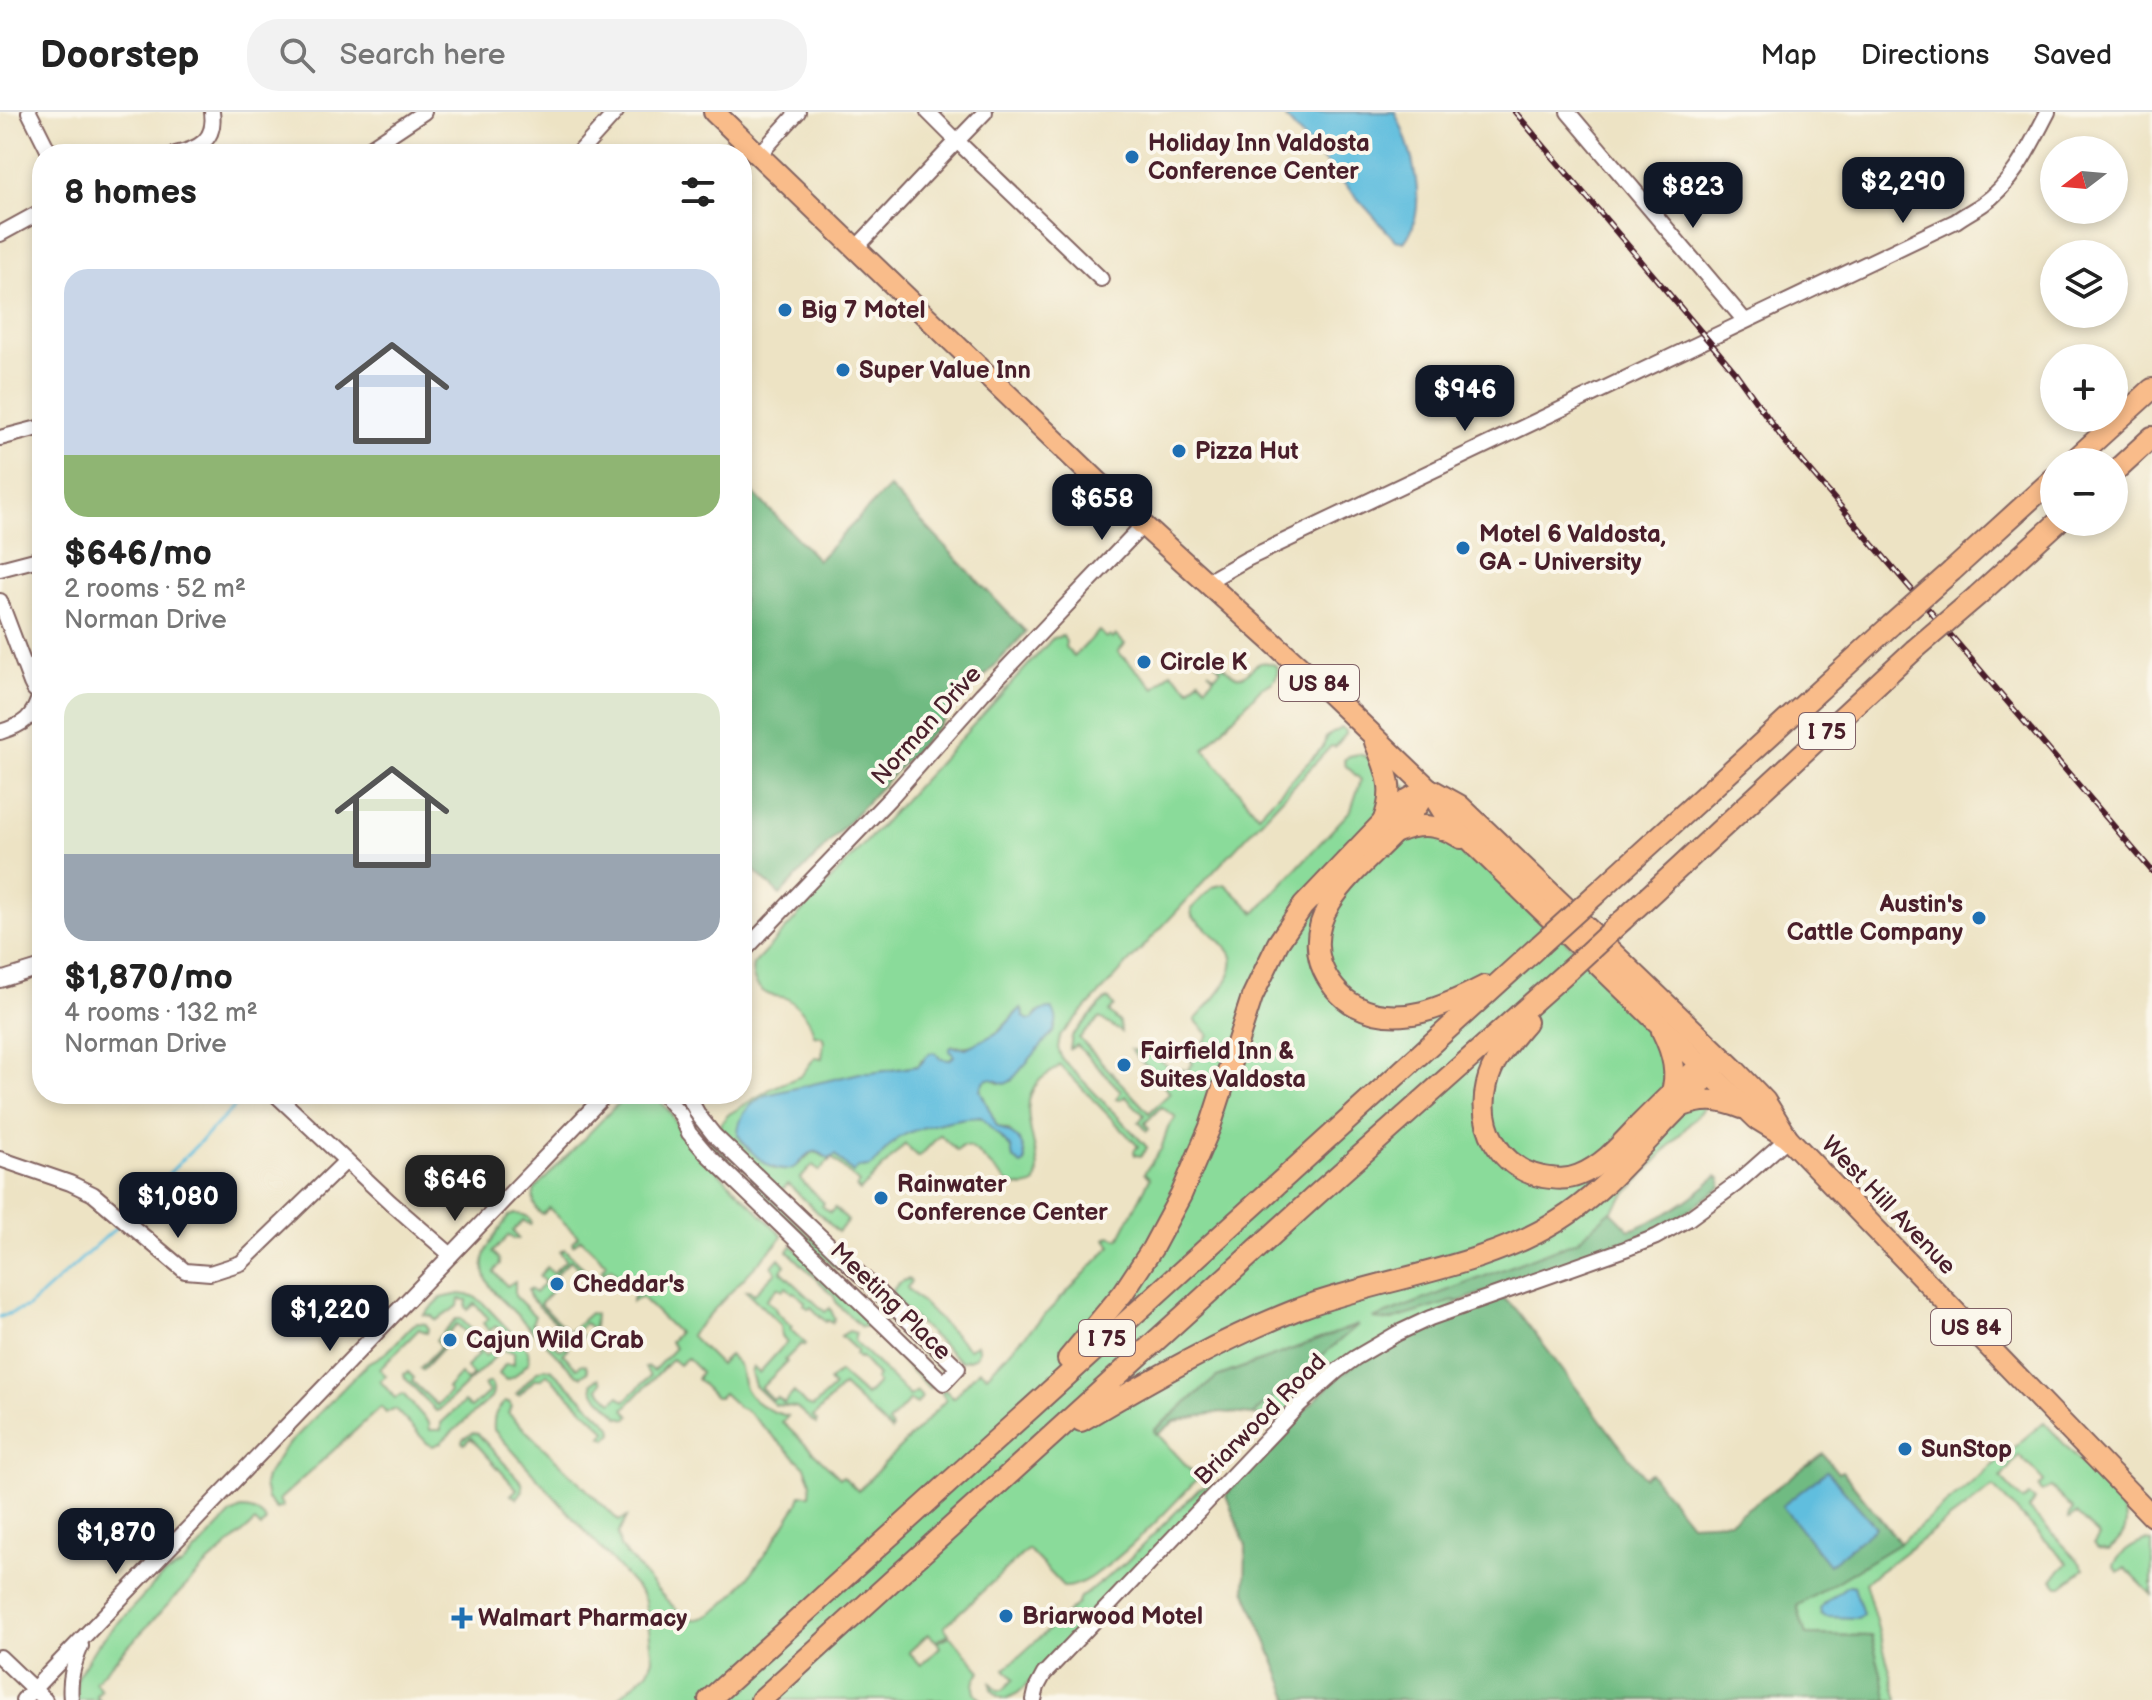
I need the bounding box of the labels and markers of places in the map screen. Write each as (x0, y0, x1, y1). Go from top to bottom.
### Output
place label: Holiday Inn Valdosta Conference Center (1148, 129, 1370, 186)
marker: Holiday Inn Valdosta Conference Center (1123, 148, 1141, 166)
pin: $2,290 (1838, 157, 1968, 225)
pin: $823 (1646, 162, 1740, 230)
place label: Big 7 Motel (801, 296, 925, 325)
marker: Big 7 Motel (776, 301, 794, 319)
place label: Super Value Inn (859, 356, 1031, 385)
marker: Super Value Inn (834, 361, 852, 379)
pin: $946 (1418, 365, 1512, 433)
place label: Pizza Hut (1195, 437, 1298, 466)
marker: Pizza Hut (1170, 442, 1188, 460)
pin: $658 (1055, 474, 1149, 542)
place label: Motel 6 Valdosta, GA - University (1479, 520, 1666, 577)
marker: Motel 6 Valdosta, GA - University (1454, 539, 1472, 557)
place label: Circle K (1160, 648, 1248, 677)
marker: Circle K (1135, 653, 1153, 671)
place label: Austin's Cattle Company (1787, 890, 1963, 947)
marker: Austin's Cattle Company (1970, 909, 1988, 927)
place label: Fairfield Inn & Suites Valdosta (1140, 1037, 1306, 1094)
marker: Fairfield Inn & Suites Valdosta (1115, 1056, 1133, 1074)
pin: $646 (408, 1155, 502, 1223)
place label: Rainwater Conference Center (897, 1170, 1108, 1227)
pin: $1,080 (113, 1172, 243, 1240)
marker: Rainwater Conference Center (872, 1189, 890, 1207)
place label: Cheddar's (573, 1270, 685, 1299)
marker: Cheddar's (548, 1275, 566, 1293)
pin: $1,220 (265, 1285, 395, 1353)
place label: Cajun Wild Crab (466, 1326, 644, 1355)
marker: Cajun Wild Crab (441, 1331, 459, 1349)
place label: SunStop (1921, 1435, 2012, 1464)
marker: SunStop (1896, 1440, 1914, 1458)
pin: $1,870 (51, 1508, 181, 1576)
place label: Briarwood Motel (1022, 1602, 1203, 1631)
place label: Walmart Pharmacy (478, 1604, 687, 1633)
marker: Briarwood Motel (997, 1607, 1015, 1625)
marker: Walmart Pharmacy (453, 1609, 471, 1627)

